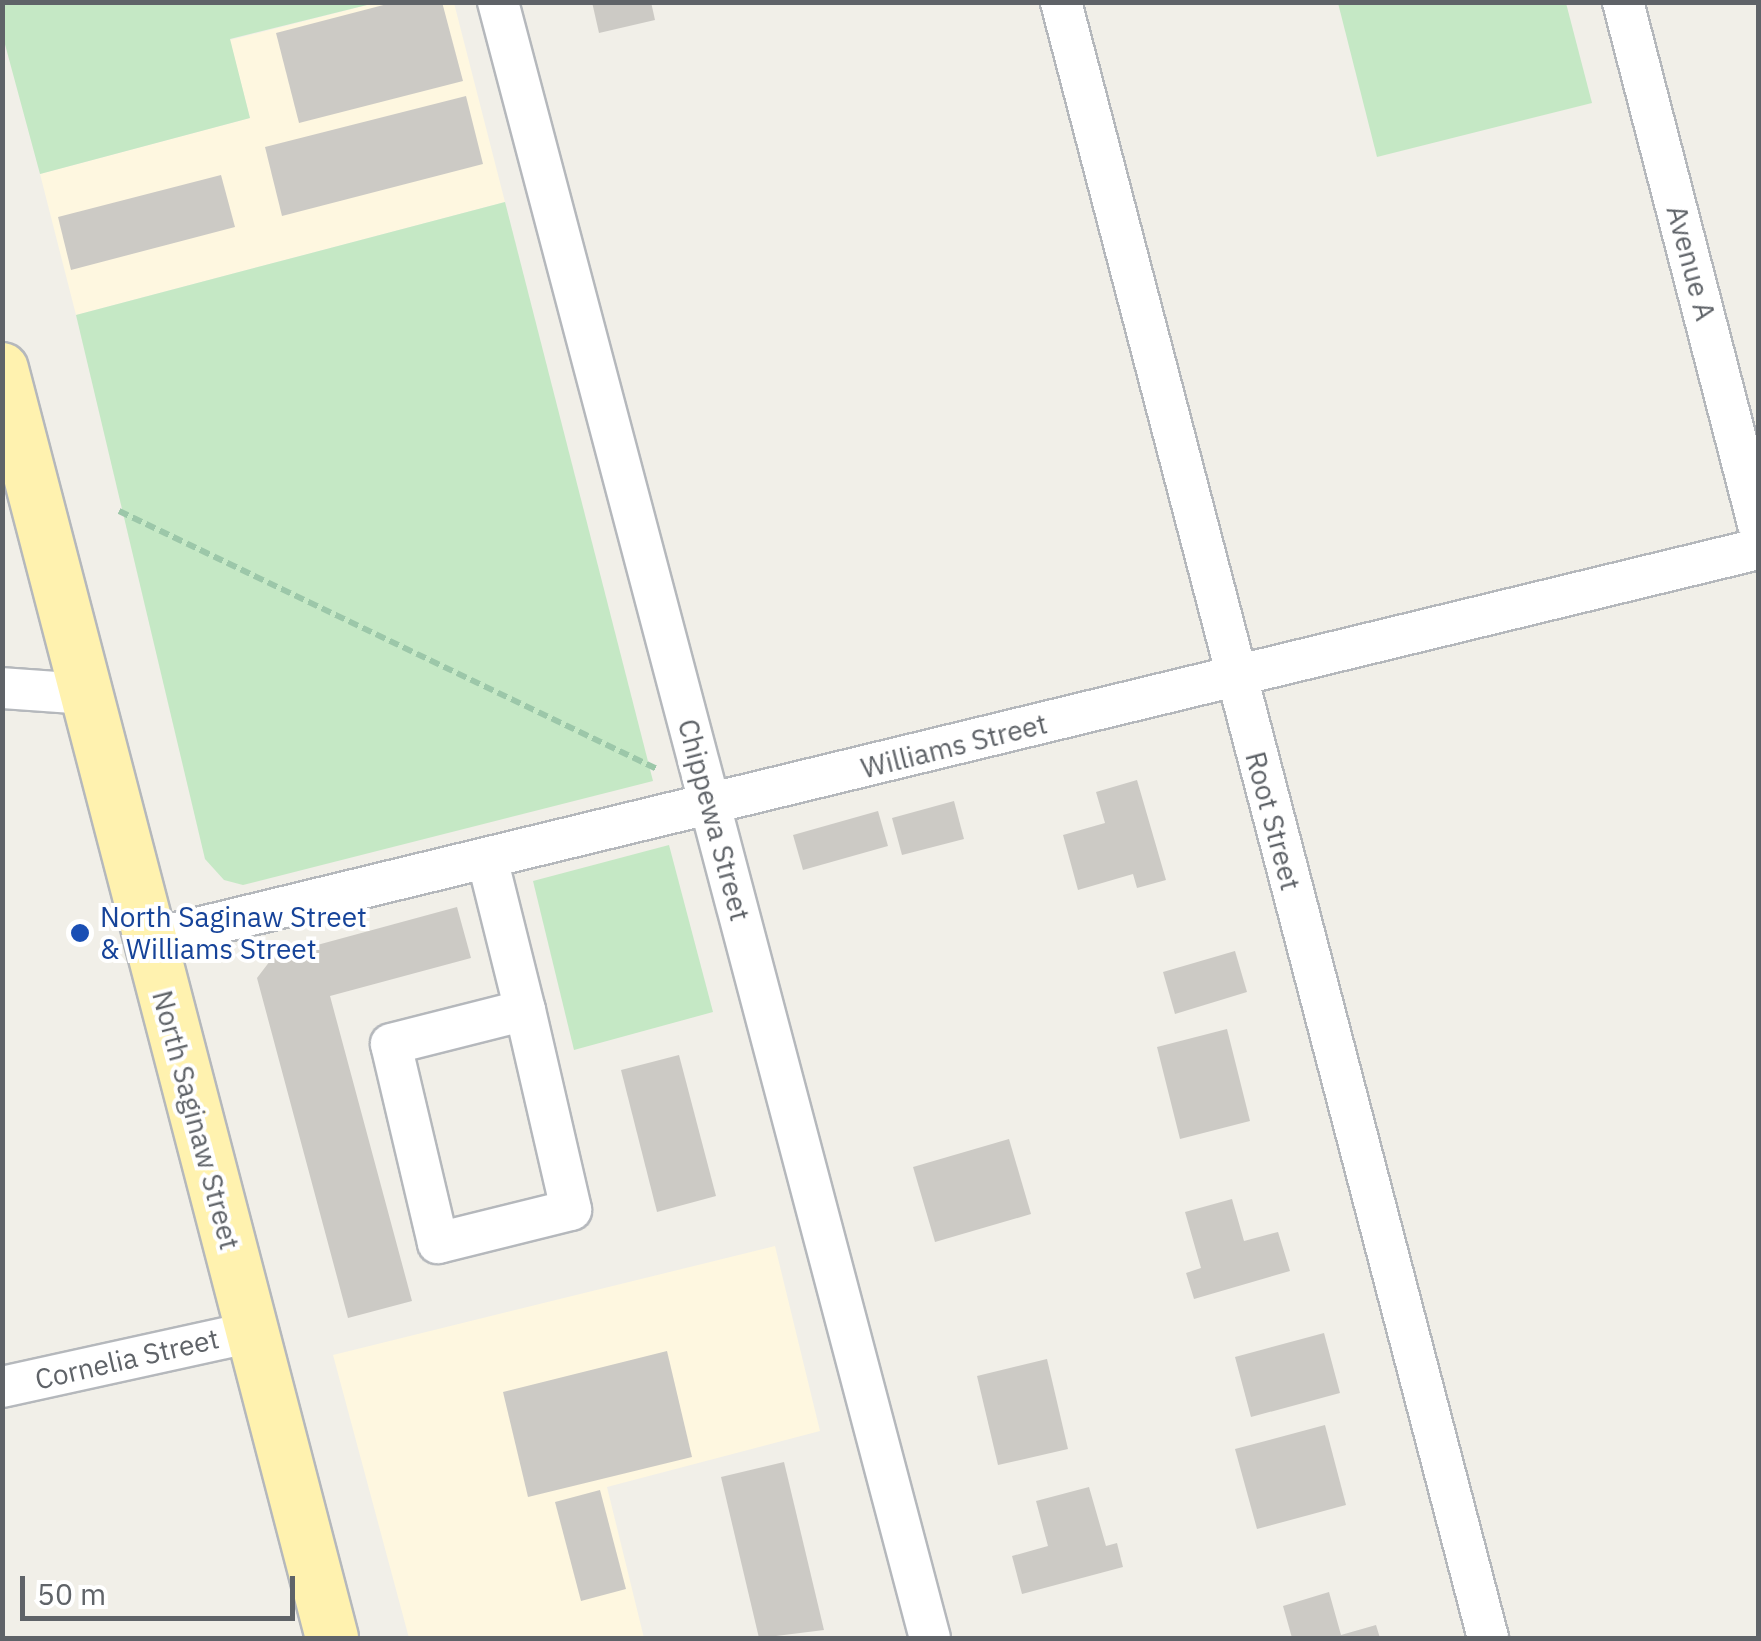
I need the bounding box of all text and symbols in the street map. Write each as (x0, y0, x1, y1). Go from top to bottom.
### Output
street label: Avenue A (1659, 202, 1723, 324)
street label: Williams Street (858, 707, 1050, 785)
street label: Chippewa Street (671, 715, 757, 925)
street label: Root Street (1238, 748, 1308, 894)
place label: North Saginaw Street & Williams Street (100, 900, 367, 966)
marker: North Saginaw Street & Williams Street (69, 922, 91, 944)
street label: North Saginaw Street (145, 987, 247, 1253)
street label: Cornelia Street (32, 1322, 222, 1396)
scale bar (25, 1556, 300, 1618)
text: 50 m (37, 1574, 106, 1613)

